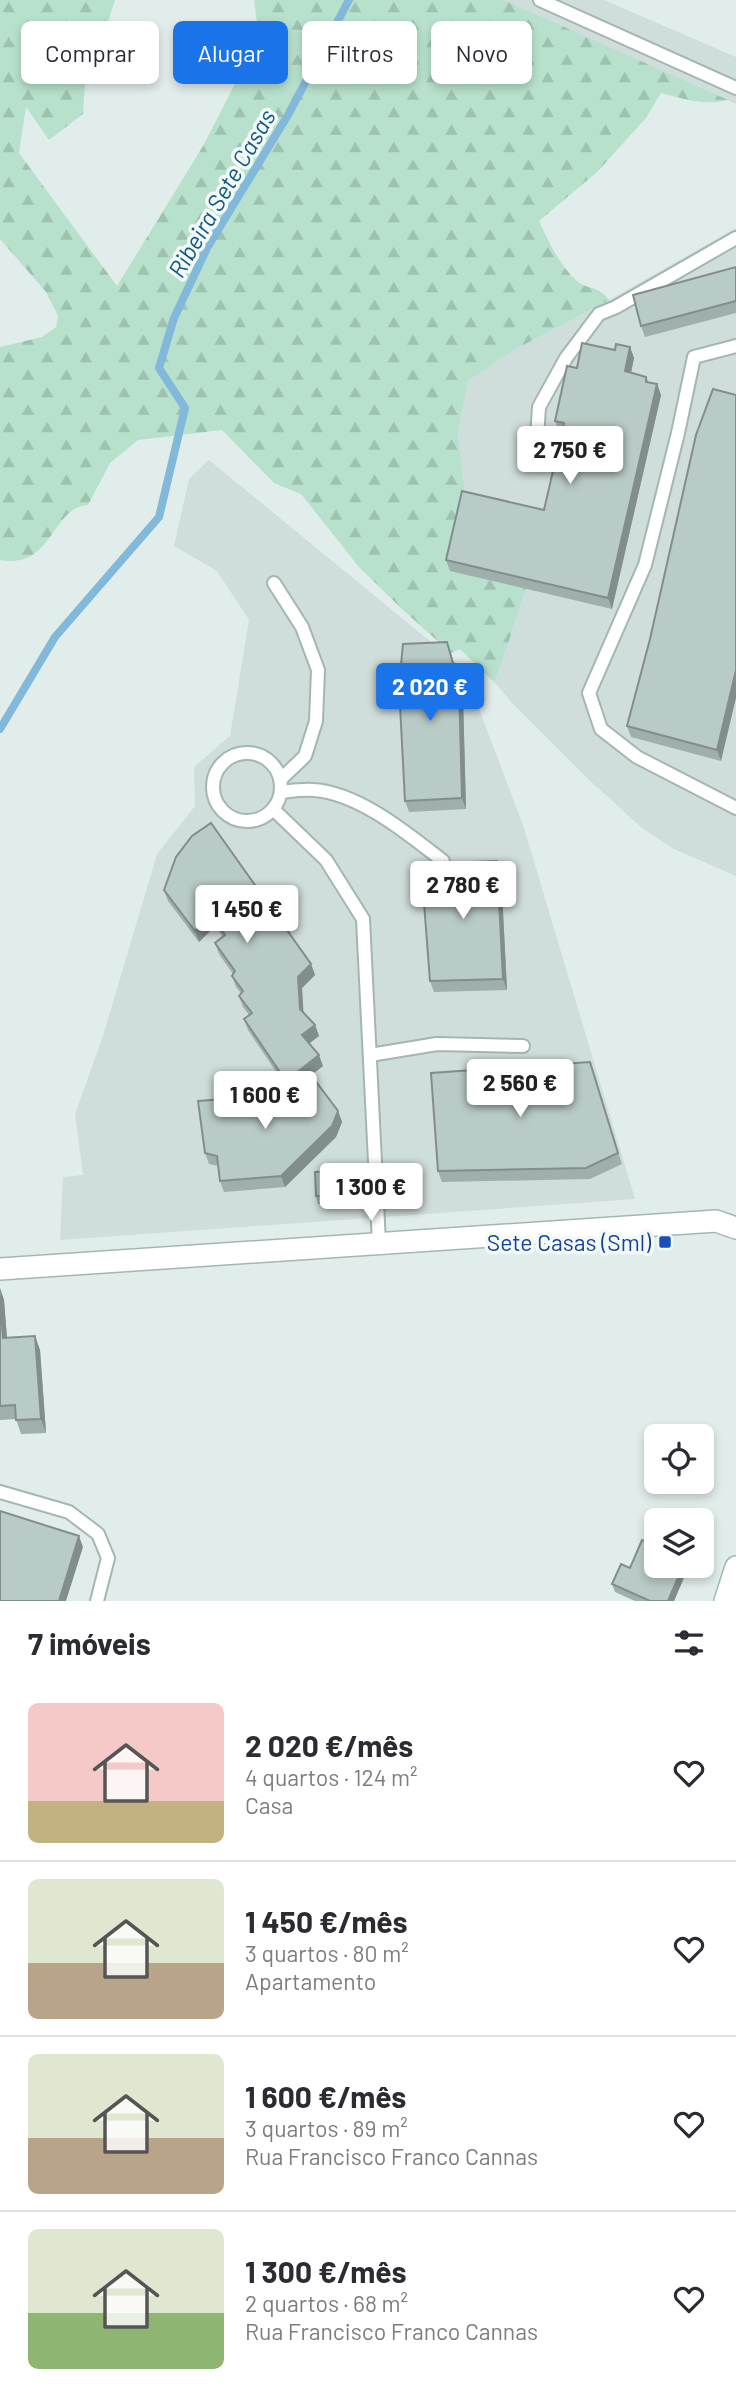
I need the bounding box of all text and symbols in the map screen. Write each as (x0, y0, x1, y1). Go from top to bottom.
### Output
chip: Comprar (21, 21, 159, 84)
chip: Alugar (173, 21, 288, 84)
chip: Filtros (302, 21, 417, 84)
chip: Novo (431, 21, 532, 84)
water label: Ribeira Sete Casas (161, 104, 281, 282)
pin: 2 750 € (505, 426, 635, 486)
text: 2 750 € (533, 435, 607, 463)
pin: 2 020 € (365, 664, 495, 723)
text: 2 020 € (392, 672, 468, 700)
pin: 2 780 € (398, 862, 528, 921)
text: 2 780 € (426, 870, 500, 898)
pin: 1 450 € (182, 886, 312, 945)
text: 1 450 € (211, 894, 283, 922)
pin: 2 560 € (455, 1060, 585, 1119)
text: 2 560 € (483, 1068, 557, 1096)
pin: 1 600 € (200, 1072, 330, 1131)
text: 1 600 € (230, 1080, 300, 1108)
pin: 1 300 € (306, 1164, 436, 1223)
text: 1 300 € (336, 1172, 406, 1200)
place label: Sete Casas (Sml) (487, 1228, 652, 1256)
marker: Sete Casas (Sml) (657, 1234, 673, 1250)
map controls (644, 1424, 714, 1578)
button: locate (644, 1424, 714, 1494)
button: layers (644, 1508, 714, 1578)
icon: filters (670, 1624, 708, 1662)
text: 7 imóveis (28, 1625, 151, 1661)
text: 2 020 €/mês (245, 1727, 413, 1763)
icon: home (84, 1731, 168, 1815)
icon: heart (670, 1754, 708, 1792)
text: 4 quartos · 124 m² (245, 1763, 418, 1791)
text: Casa (245, 1791, 293, 1819)
text: 1 450 €/mês (245, 1903, 408, 1939)
icon: home (84, 1907, 168, 1991)
icon: heart (670, 1930, 708, 1968)
text: 3 quartos · 80 m² (245, 1939, 409, 1967)
text: Apartamento (245, 1967, 376, 1995)
text: 1 600 €/mês (245, 2078, 406, 2114)
icon: home (84, 2082, 168, 2166)
icon: heart (670, 2105, 708, 2143)
text: 3 quartos · 89 m² (245, 2114, 408, 2142)
text: Rua Francisco Franco Cannas (245, 2142, 538, 2170)
text: 1 300 €/mês (245, 2253, 407, 2289)
icon: home (84, 2257, 168, 2341)
icon: heart (670, 2280, 708, 2318)
text: 2 quartos · 68 m² (245, 2289, 408, 2317)
text: Rua Francisco Franco Cannas (245, 2317, 538, 2345)

